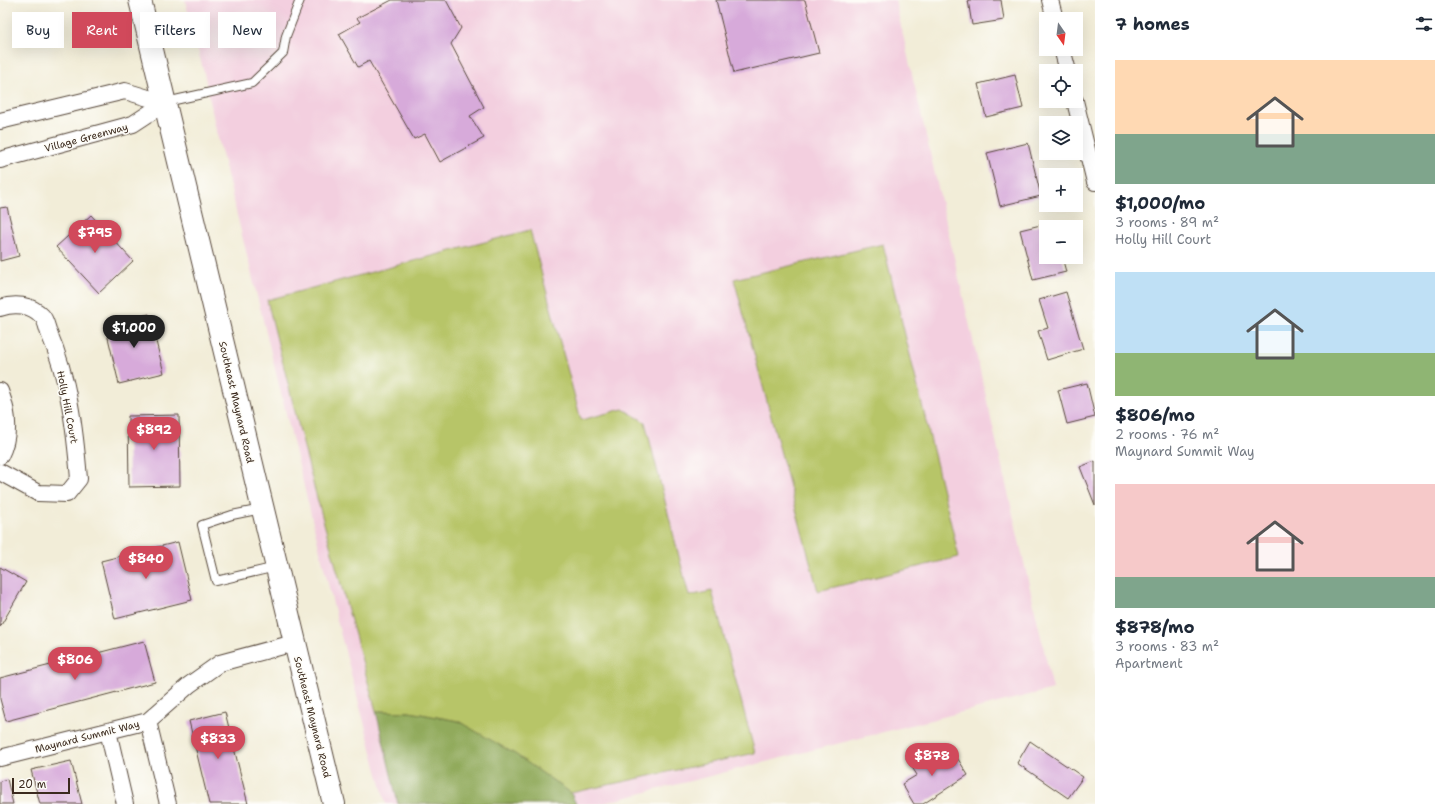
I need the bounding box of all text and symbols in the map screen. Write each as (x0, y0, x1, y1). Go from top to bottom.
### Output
chip: Buy (12, 12, 64, 48)
chip: Rent (72, 12, 132, 48)
chip: Filters (140, 12, 210, 48)
chip: New (218, 12, 276, 48)
north arrow (1039, 12, 1083, 56)
map controls (1039, 12, 1083, 264)
text: 7 homes (1115, 13, 1190, 35)
icon: filters (1413, 13, 1435, 35)
button: locate (1039, 64, 1083, 108)
icon: home (1239, 86, 1311, 158)
button: layers (1039, 116, 1083, 160)
street label: Village Greenway (43, 120, 130, 155)
button: + (1039, 168, 1083, 212)
text: $1,000/mo (1115, 192, 1205, 214)
text: 3 rooms · 89 m² (1115, 214, 1219, 231)
pin: $795 (71, 220, 119, 254)
button: − (1039, 220, 1083, 264)
text: $795 (78, 224, 112, 241)
text: Holly Hill Court (1115, 231, 1211, 248)
icon: home (1239, 298, 1311, 370)
pin: $1,000 (101, 315, 167, 349)
text: $1,000 (112, 319, 156, 336)
street label: Southeast Maynard Road (216, 340, 257, 465)
street label: Holly Hill Court (54, 370, 81, 445)
text: $806/mo (1115, 404, 1195, 426)
pin: $892 (130, 417, 178, 451)
text: $892 (136, 421, 172, 438)
text: 2 rooms · 76 m² (1115, 426, 1219, 443)
text: Maynard Summit Way (1115, 443, 1255, 460)
icon: home (1239, 510, 1311, 582)
pin: $840 (122, 546, 170, 580)
text: $840 (128, 550, 164, 567)
text: $878/mo (1115, 616, 1195, 638)
text: 3 rooms · 83 m² (1115, 638, 1219, 655)
pin: $806 (51, 647, 99, 681)
text: $806 (57, 651, 93, 668)
street label: Southeast Maynard Road (291, 655, 334, 780)
text: Apartment (1115, 655, 1183, 672)
street label: Maynard Summit Way (33, 717, 141, 756)
pin: $833 (194, 726, 242, 760)
text: $833 (200, 730, 236, 747)
pin: $878 (908, 743, 956, 777)
text: $878 (914, 747, 950, 764)
scale bar (12, 776, 70, 795)
text: 20 m (18, 777, 46, 792)

